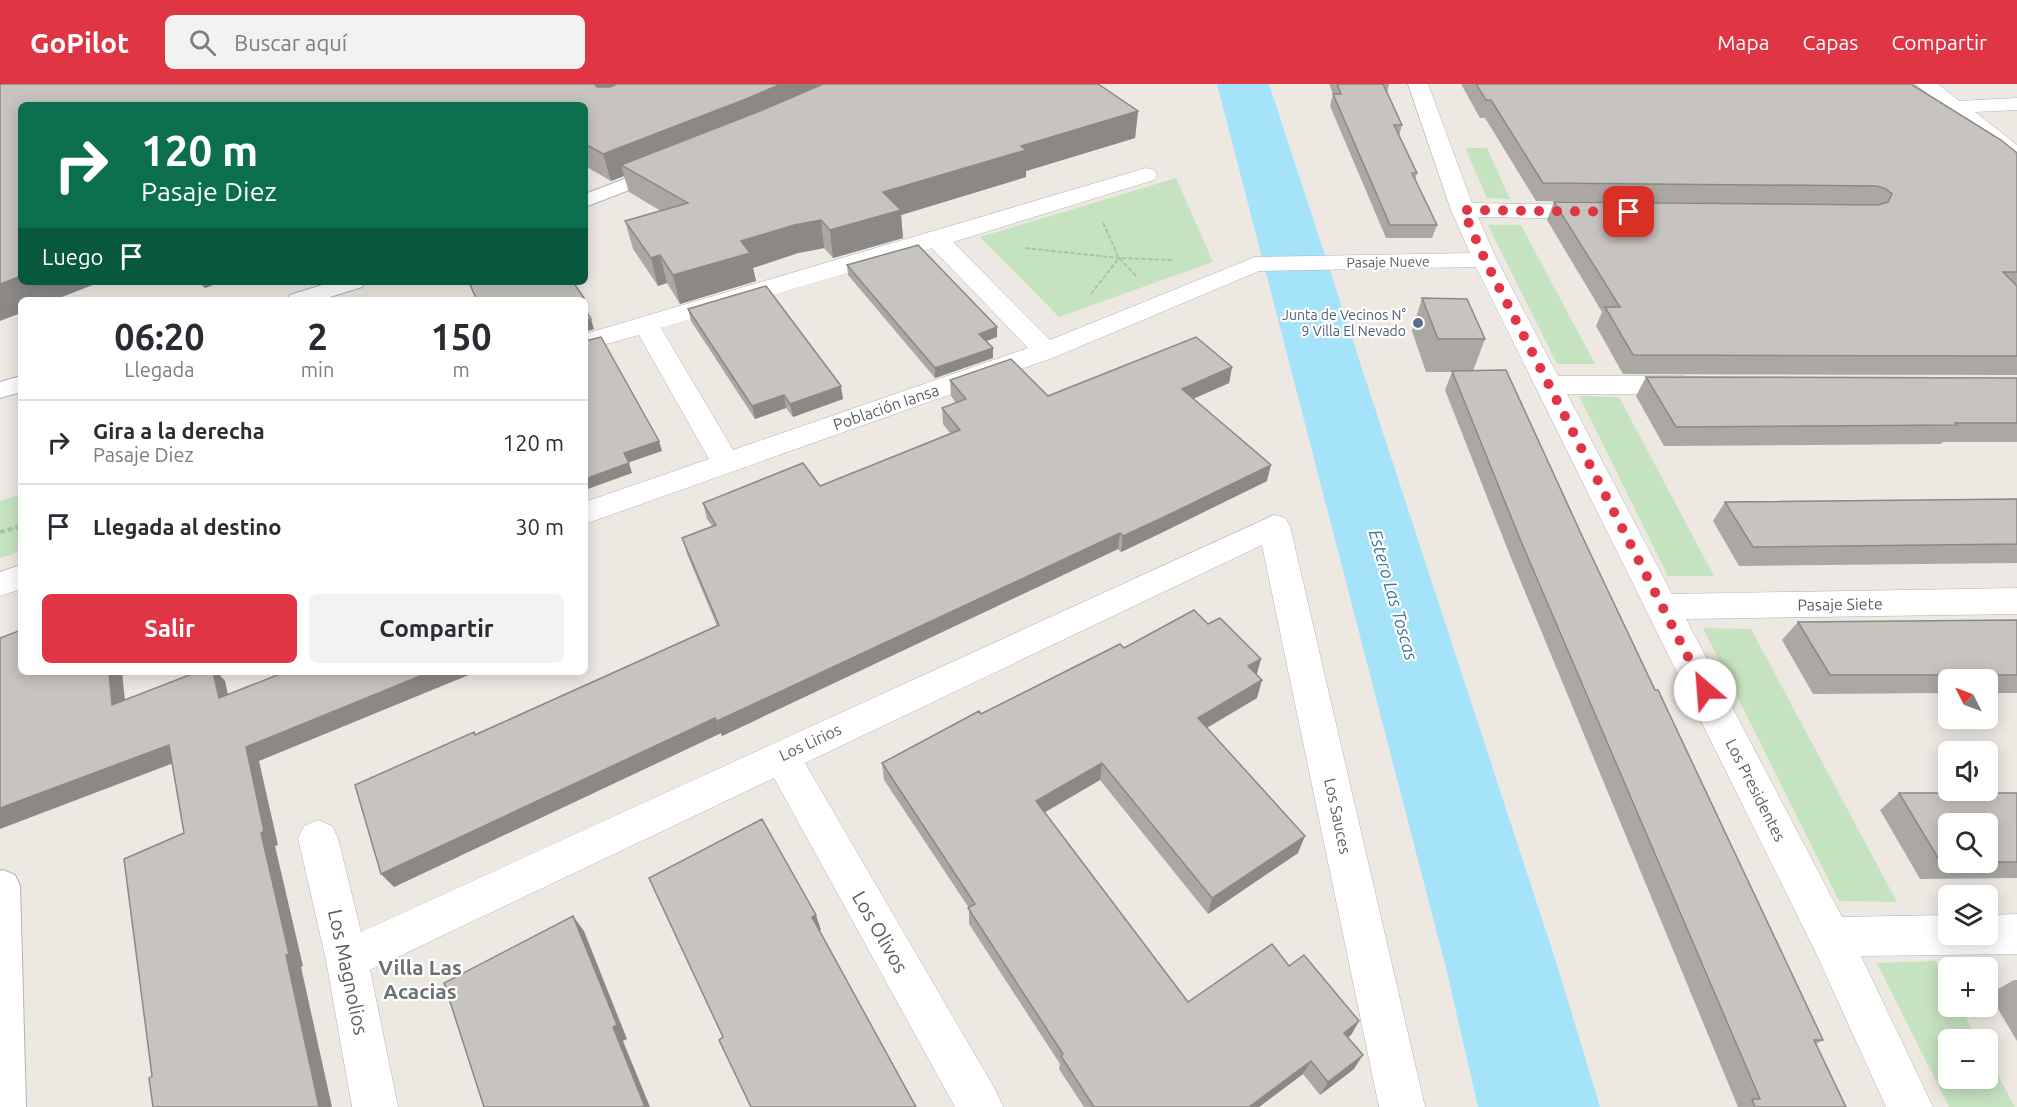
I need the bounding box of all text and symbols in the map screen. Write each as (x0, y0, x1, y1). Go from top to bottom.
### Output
search box (165, 15, 585, 69)
icon: search (186, 26, 219, 59)
text: GoPilot (30, 27, 129, 58)
text: Buscar aquí (234, 30, 347, 55)
text: Mapa (1717, 30, 1769, 54)
text: Capas (1802, 30, 1858, 54)
text: Compartir (1891, 30, 1987, 54)
icon: right (42, 126, 120, 204)
text: 120 m (141, 127, 258, 174)
text: Pasaje Diez (141, 176, 277, 206)
pin (1603, 186, 1654, 237)
icon: arrive (1612, 195, 1645, 228)
icon: arrive (115, 240, 148, 273)
text: Luego (42, 244, 103, 269)
street label: Pasaje Nueve (1346, 253, 1430, 271)
place label: Junta de Vecinos N° 9 Villa El Nevado (1282, 307, 1406, 339)
text: 06:20 (114, 316, 204, 357)
text: 2 (307, 316, 328, 357)
text: 150 (431, 316, 492, 357)
marker: Junta de Vecinos N° 9 Villa El Nevado (1411, 316, 1425, 330)
text: Llegada (124, 358, 195, 381)
text: min (301, 358, 334, 381)
text: m (453, 358, 470, 381)
street label: Población Iansa (831, 380, 941, 434)
text: Gira a la derecha (93, 418, 265, 443)
icon: right (42, 426, 75, 459)
text: 120 m (503, 430, 564, 455)
text: Pasaje Diez (93, 443, 194, 466)
icon: arrive (42, 510, 75, 543)
text: Llegada al destino (93, 514, 281, 539)
text: 30 m (515, 514, 564, 539)
water label: Estero Las Toscas (1366, 527, 1422, 663)
button: Salir (42, 594, 297, 663)
button: Compartir (309, 594, 564, 663)
street label: Pasaje Siete (1797, 594, 1883, 614)
position arrow (1673, 658, 1737, 722)
north arrow (1938, 669, 1998, 729)
map controls (1938, 669, 1998, 1089)
street label: Los Lirios (776, 720, 844, 764)
street label: Los Presidentes (1722, 736, 1790, 844)
button: sound (1938, 741, 1998, 801)
street label: Los Sauces (1321, 776, 1355, 856)
button: search (1938, 813, 1998, 873)
button: layers (1938, 885, 1998, 945)
street label: Los Olivos (848, 887, 913, 977)
street label: Los Magnolios (324, 907, 373, 1037)
district label: Villa Las Acacias (378, 955, 462, 1003)
button: + (1938, 957, 1998, 1017)
button: − (1938, 1029, 1998, 1089)

